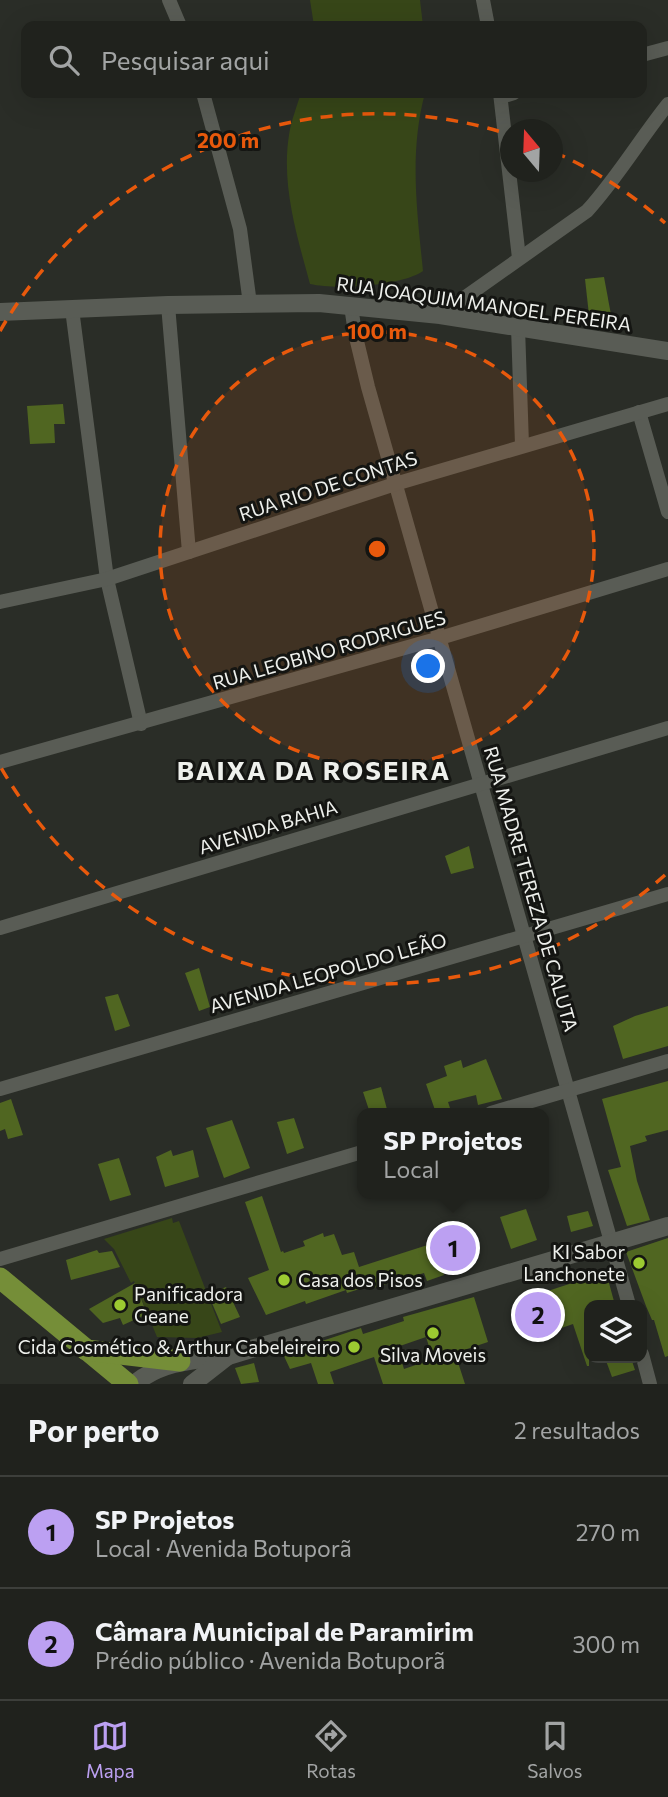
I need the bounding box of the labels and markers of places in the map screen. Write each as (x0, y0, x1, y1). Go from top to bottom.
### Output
centre of rings (365, 537, 389, 561)
pin: 1 (430, 1222, 476, 1274)
place label: KI Sabor Lanchonete (523, 1240, 625, 1285)
marker: KI Sabor Lanchonete (631, 1255, 647, 1271)
place label: Casa dos Pisos (298, 1268, 423, 1291)
marker: Casa dos Pisos (276, 1272, 292, 1288)
place label: Panificadora Geane (134, 1282, 243, 1327)
pin: 2 (515, 1289, 561, 1341)
marker: Panificadora Geane (112, 1297, 128, 1313)
marker: Silva Moveis (425, 1325, 441, 1341)
place label: Cida Cosmético & Arthur Cabeleireiro (18, 1335, 340, 1358)
marker: Cida Cosmético & Arthur Cabeleireiro (346, 1339, 362, 1355)
place label: Silva Moveis (380, 1343, 486, 1366)

